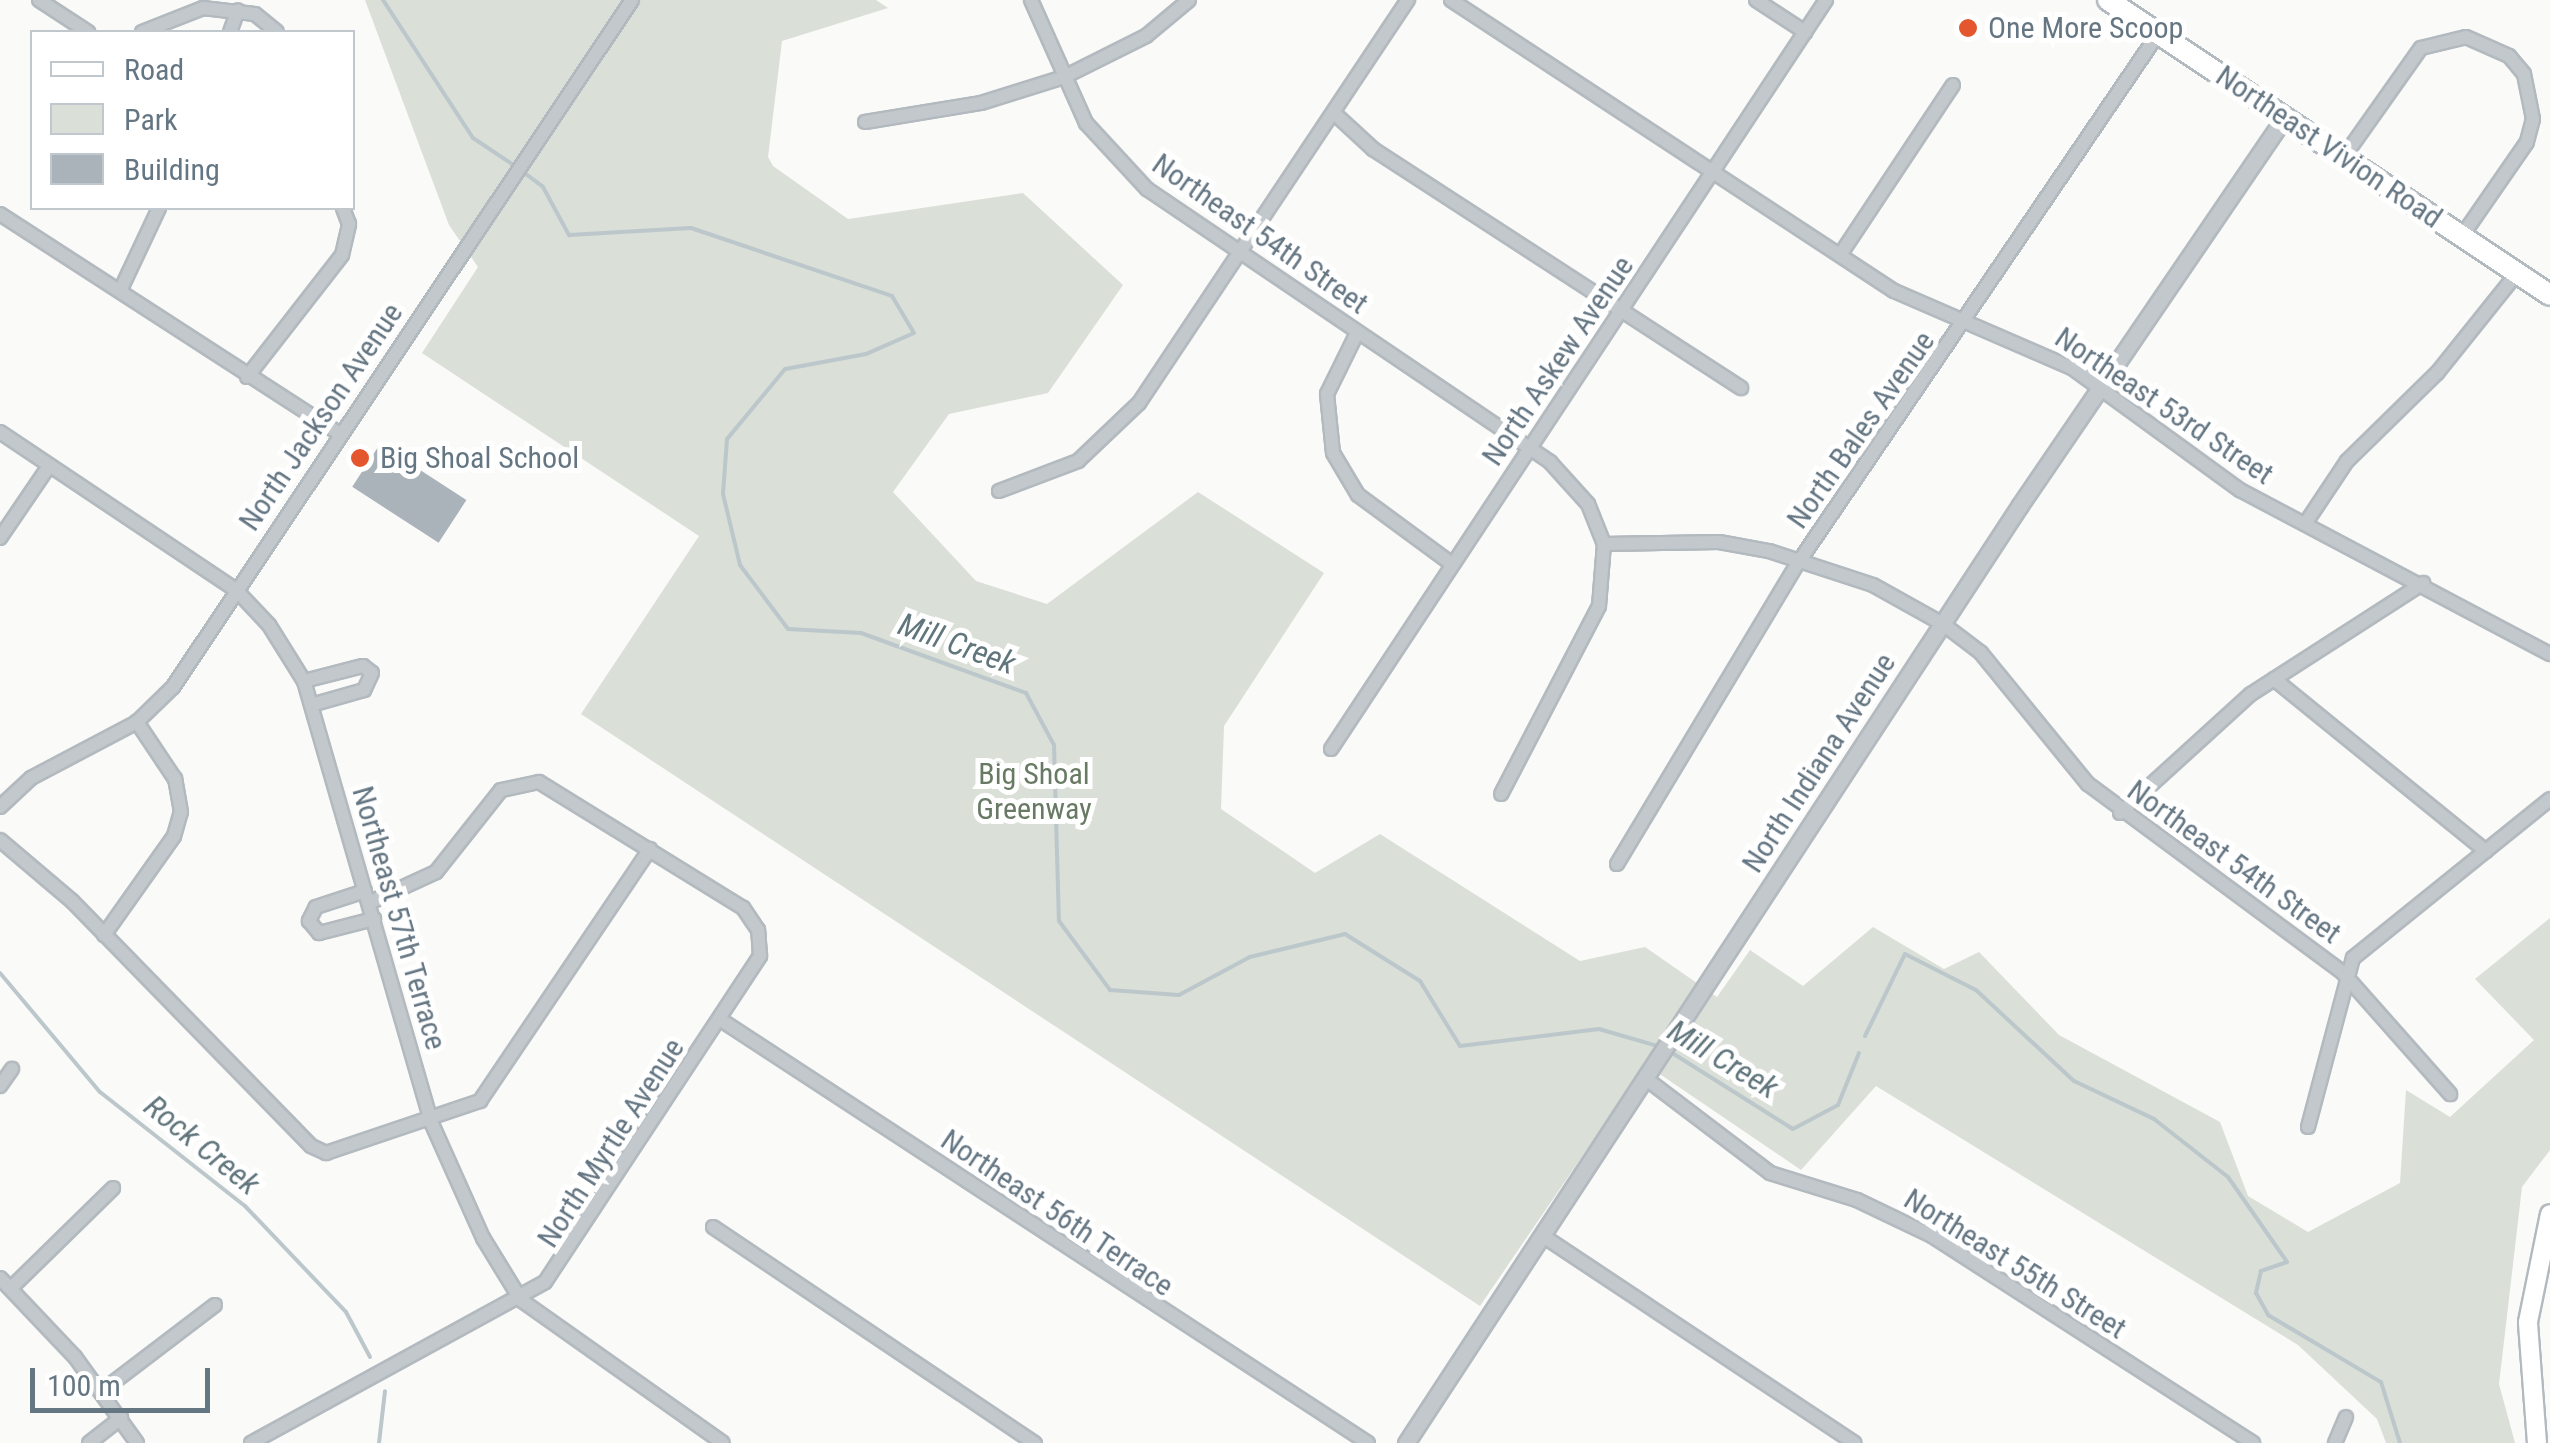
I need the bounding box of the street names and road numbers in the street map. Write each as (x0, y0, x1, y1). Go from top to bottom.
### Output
street label: Northeast Vivion Road (2209, 58, 2449, 236)
street label: Northeast 54th Street (1145, 146, 1375, 322)
street label: North Askew Avenue (1475, 249, 1641, 473)
street label: North Jackson Avenue (232, 296, 410, 538)
street label: Northeast 53rd Street (2048, 320, 2280, 492)
street label: North Bales Avenue (1780, 324, 1942, 536)
street label: North Indiana Avenue (1735, 647, 1903, 879)
street label: Northeast 54th Street (2120, 773, 2348, 951)
street label: Northeast 57th Terrace (344, 782, 454, 1054)
street label: North Myrtle Avenue (530, 1032, 692, 1254)
street label: Northeast 56th Terrace (934, 1122, 1180, 1304)
street label: Northeast 55th Street (1897, 1181, 2133, 1347)

